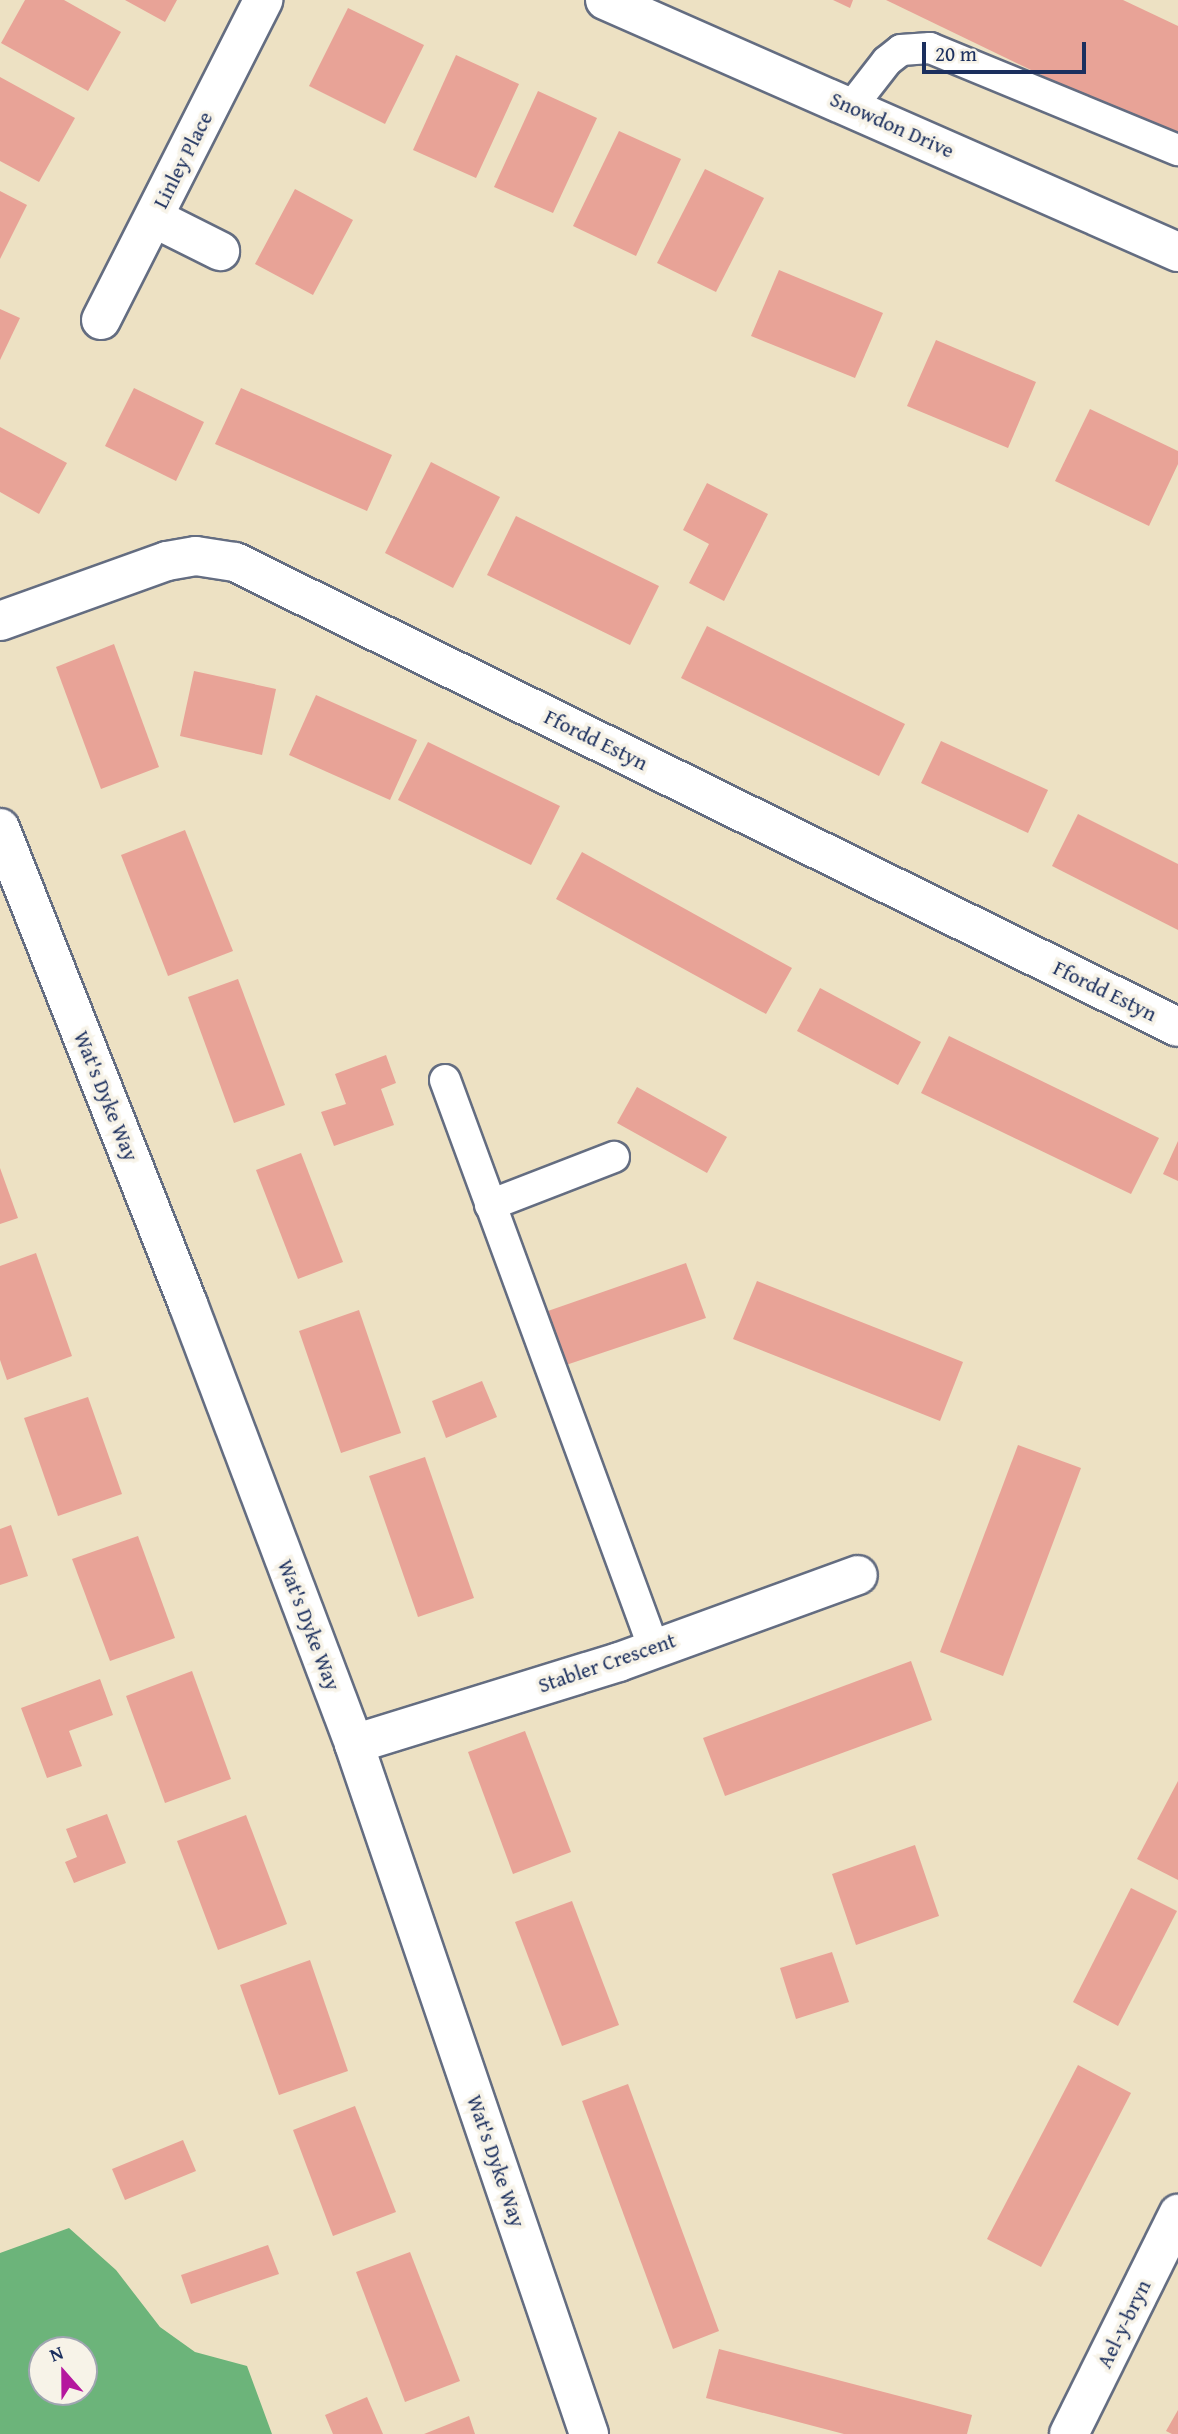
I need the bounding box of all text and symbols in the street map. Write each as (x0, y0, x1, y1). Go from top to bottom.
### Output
scale bar (926, 28, 1090, 72)
text: 20 m (935, 38, 977, 69)
street label: Snowdon Drive (826, 86, 958, 164)
street label: Linley Place (148, 107, 218, 213)
street label: Ffordd Estyn (540, 704, 652, 776)
street label: Ffordd Estyn (1049, 955, 1161, 1027)
street label: Wat's Dyke Way (68, 1027, 144, 1165)
street label: Wat's Dyke Way (272, 1556, 346, 1694)
street label: Stabler Crescent (535, 1628, 679, 1698)
street label: Wat's Dyke Way (462, 2092, 530, 2230)
street label: Ael-y-bryn (1092, 2276, 1156, 2372)
north arrow (28, 2336, 98, 2406)
text: N (45, 2338, 67, 2369)

